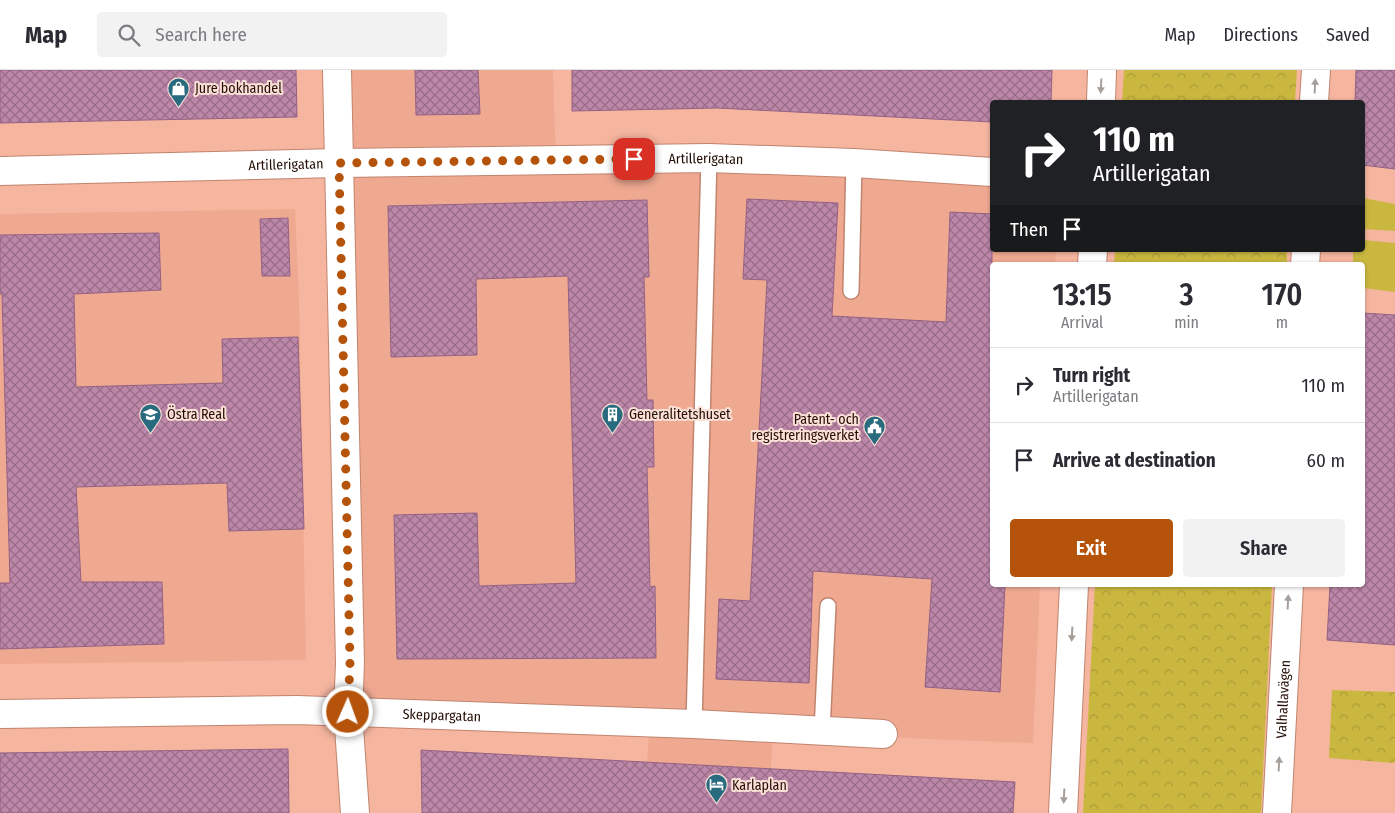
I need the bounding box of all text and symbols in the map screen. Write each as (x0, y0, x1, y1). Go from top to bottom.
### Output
search box (97, 12, 447, 57)
text: Map (25, 21, 67, 49)
icon: search (115, 21, 143, 49)
text: Search here (155, 23, 247, 46)
text: Map (1164, 24, 1196, 46)
text: Directions (1224, 24, 1298, 46)
text: Saved (1326, 24, 1370, 46)
shop icon: Jure bokhandel (167, 76, 191, 107)
one-way arrow (1311, 78, 1319, 94)
one-way arrow (1097, 79, 1105, 95)
place label: Jure bokhandel (195, 80, 282, 97)
text: 110 m (1093, 118, 1175, 160)
icon: right (1010, 120, 1075, 185)
pin (613, 138, 655, 180)
icon: arrive (620, 145, 648, 173)
street label: Artillerigatan (668, 149, 744, 168)
street label: Artillerigatan (248, 155, 324, 174)
text: Artillerigatan (1093, 160, 1211, 187)
icon: arrive (1058, 215, 1086, 243)
text: Then (1010, 218, 1048, 241)
text: 13:15 (1052, 277, 1112, 313)
text: 3 (1180, 277, 1194, 313)
text: 170 (1261, 277, 1302, 313)
text: Arrival (1061, 313, 1103, 332)
text: min (1174, 313, 1199, 332)
text: m (1276, 313, 1288, 332)
text: Turn right (1053, 364, 1130, 387)
icon: right (1010, 371, 1038, 399)
text: 110 m (1301, 374, 1345, 397)
text: Artillerigatan (1053, 387, 1139, 406)
school or university icon: Östra Real (139, 402, 163, 433)
building icon: Generalitetshuset (601, 402, 625, 433)
place label: Östra Real (167, 405, 226, 423)
place label: Generalitetshuset (629, 406, 731, 423)
place label: Patent- och registreringsverket (752, 411, 859, 444)
public building icon: Patent- och registreringsverket (863, 415, 887, 446)
icon: arrive (1010, 446, 1038, 474)
text: Arrive at destination (1053, 449, 1216, 472)
text: 60 m (1307, 449, 1345, 472)
button: Exit (1010, 519, 1173, 577)
button: Share (1183, 519, 1345, 577)
one-way arrow (1284, 594, 1292, 610)
one-way arrow (1068, 626, 1076, 642)
street label: Valhallavägen (1272, 659, 1294, 739)
position arrow (321, 685, 373, 737)
street label: Skeppargatan (402, 705, 481, 725)
one-way arrow (1276, 756, 1284, 772)
hotel icon: Karlaplan (704, 773, 728, 804)
place label: Karlaplan (732, 777, 787, 794)
one-way arrow (1059, 788, 1067, 804)

